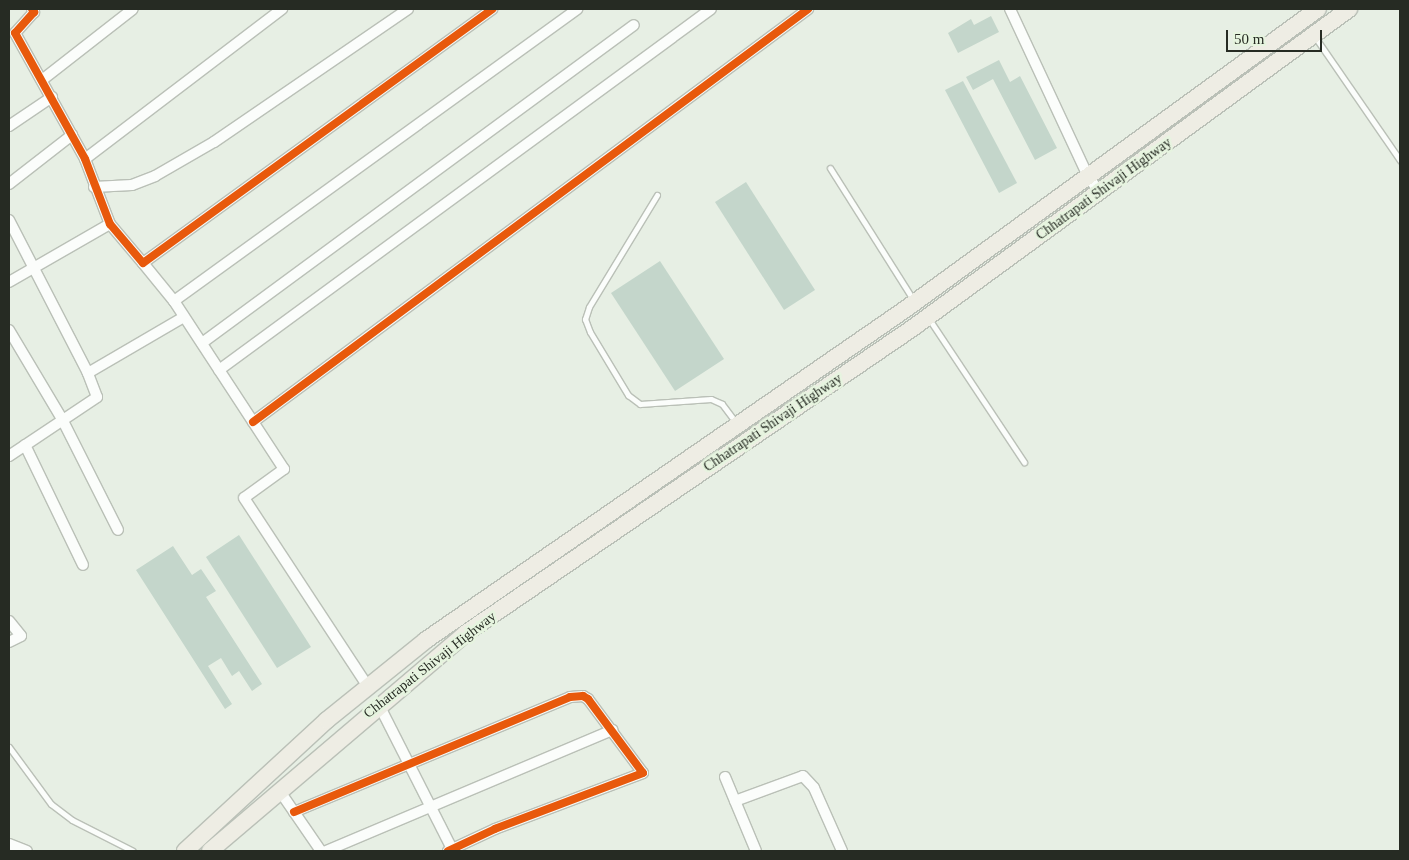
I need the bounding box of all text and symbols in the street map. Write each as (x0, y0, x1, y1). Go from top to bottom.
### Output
scale bar (1229, 20, 1325, 52)
text: 50 m (1234, 31, 1264, 47)
street label: Chhatrapati Shivaji Highway (1033, 134, 1175, 244)
street label: Chhatrapati Shivaji Highway (701, 370, 845, 476)
street label: Chhatrapati Shivaji Highway (360, 608, 500, 722)

